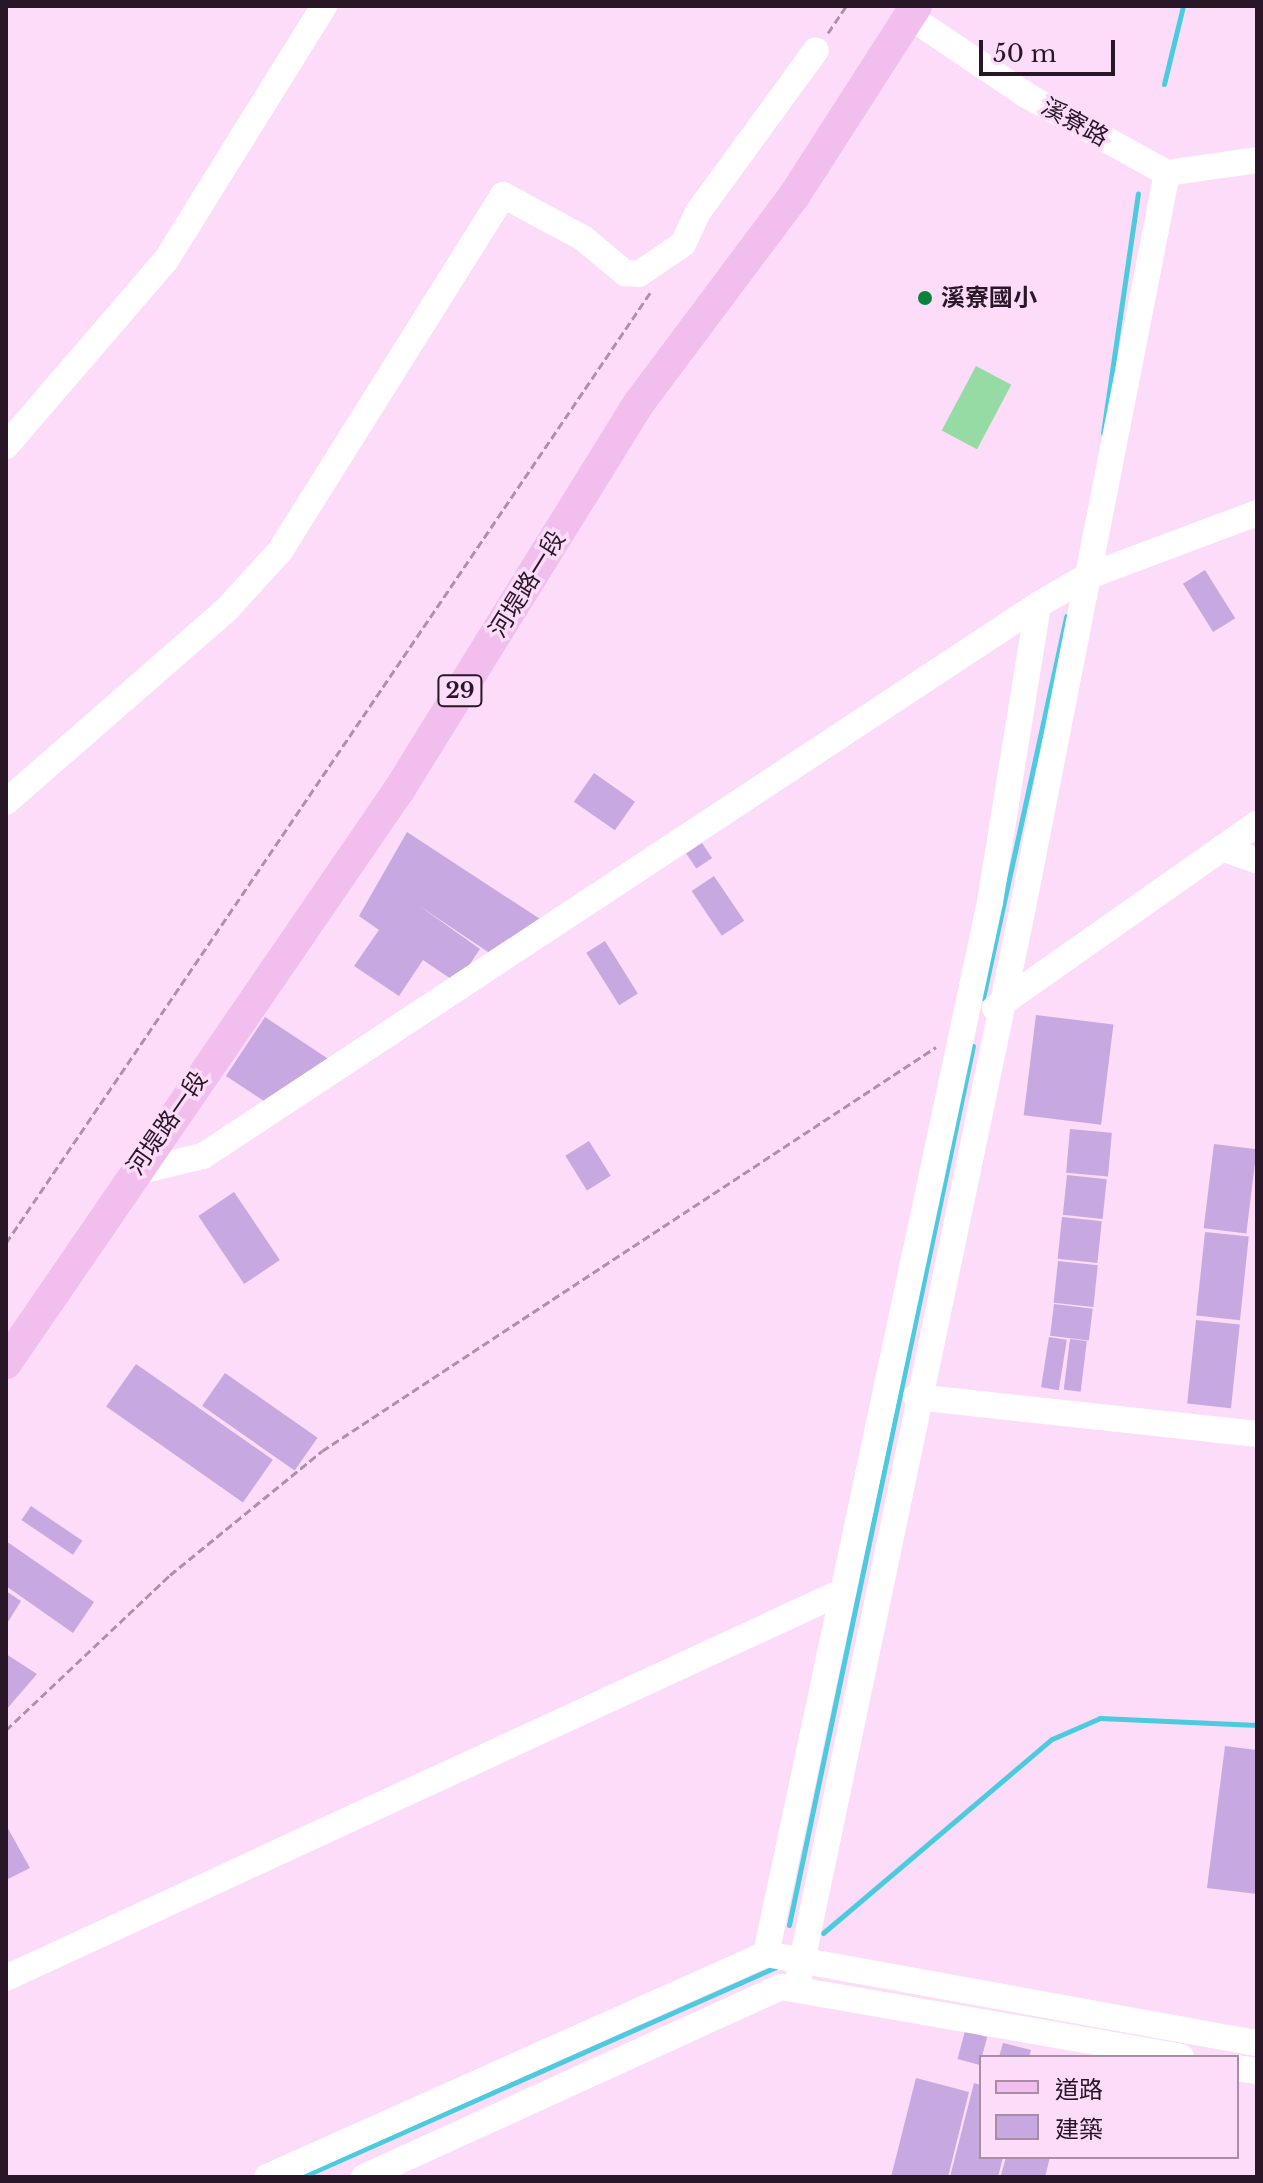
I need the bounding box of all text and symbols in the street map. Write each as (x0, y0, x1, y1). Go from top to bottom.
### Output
scale bar (983, 24, 1119, 74)
text: 50 m (993, 39, 1056, 68)
street label: 溪寮路 (1037, 92, 1113, 152)
place label: 溪寮國小 (941, 284, 1037, 312)
marker: 溪寮國小 (916, 289, 934, 307)
street label: 河堤路一段 (483, 525, 571, 643)
road number: 29 (436, 673, 484, 709)
street label: 河堤路一段 (121, 1066, 213, 1180)
legend (979, 2055, 1239, 2159)
text: 道路 (1055, 2075, 1103, 2104)
text: 建築 (1055, 2115, 1103, 2144)

